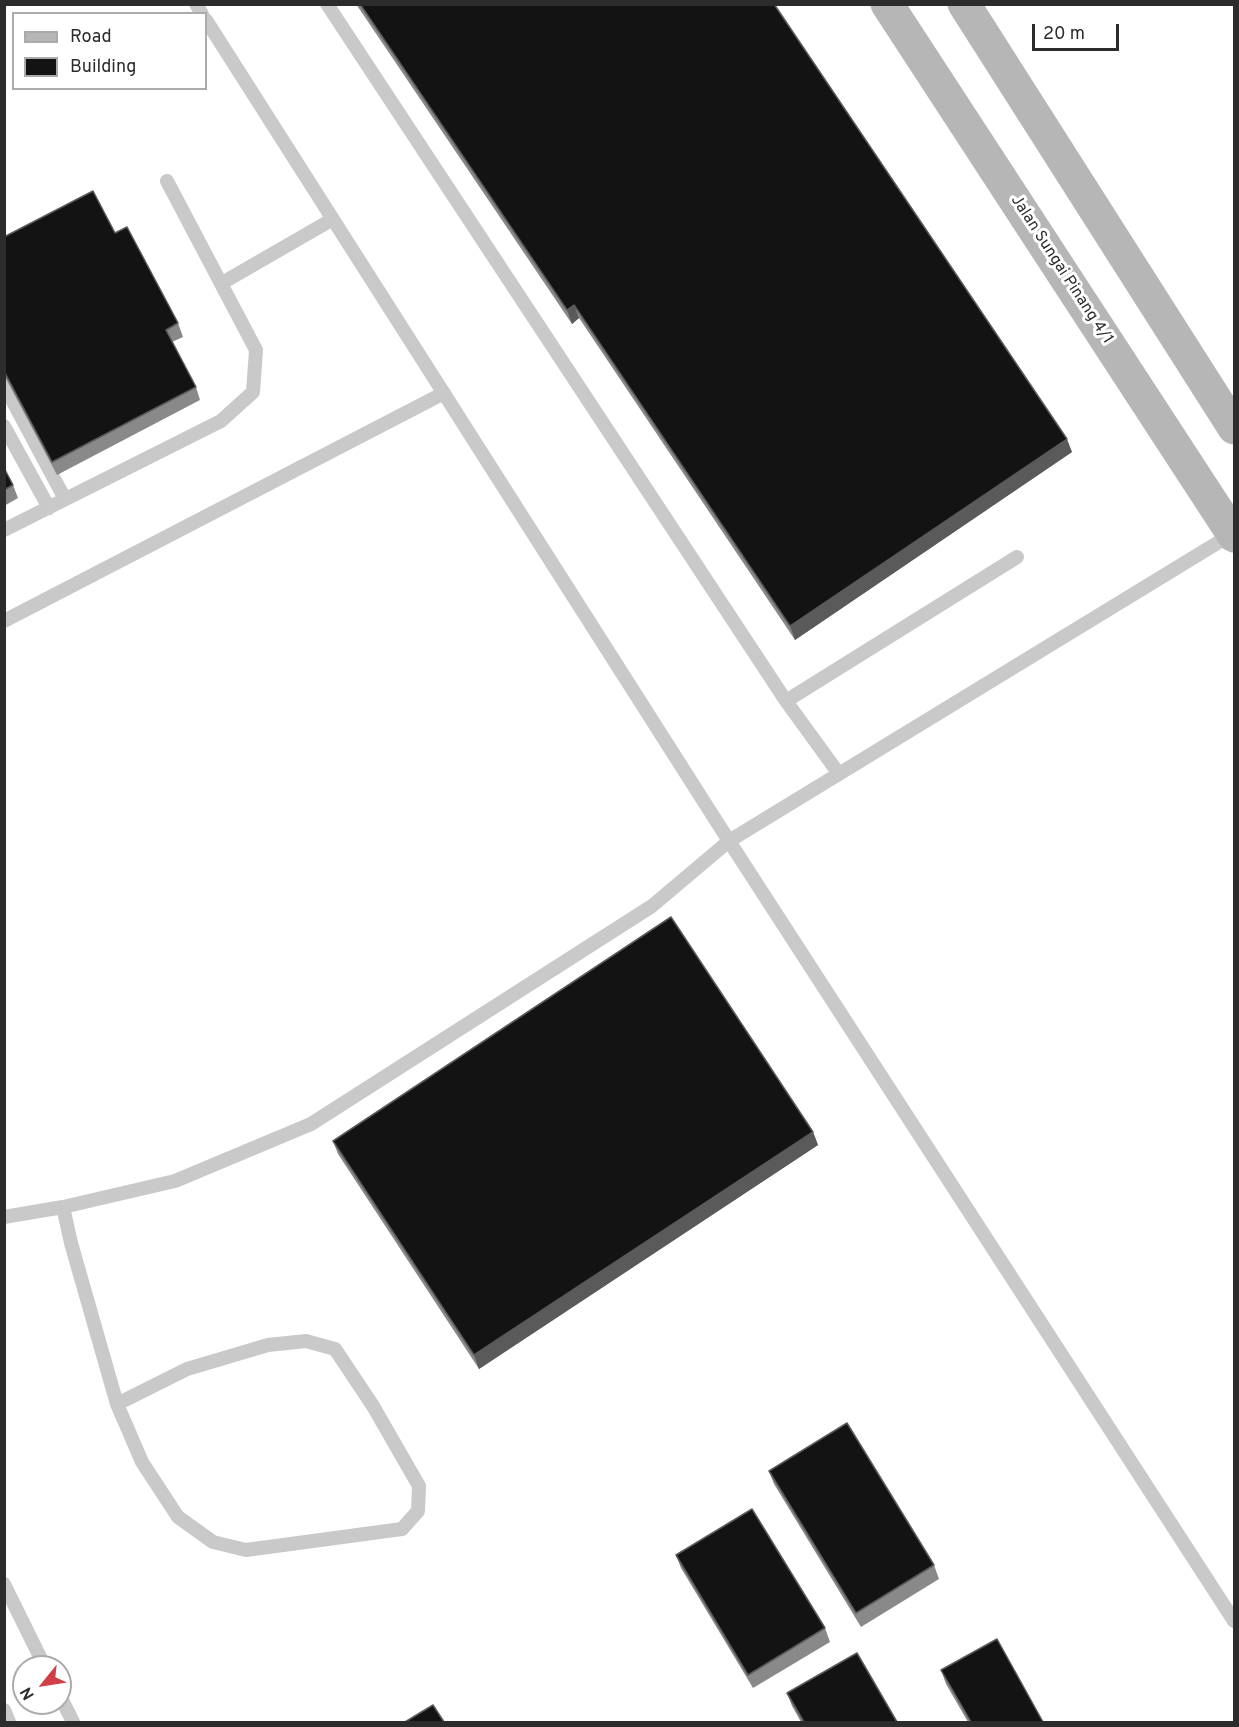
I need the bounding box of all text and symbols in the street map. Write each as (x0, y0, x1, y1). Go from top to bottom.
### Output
legend (12, 12, 207, 90)
scale bar (1035, 12, 1122, 50)
text: 20 m (1043, 23, 1085, 46)
text: Road (70, 26, 112, 49)
text: Building (70, 56, 136, 79)
street label: Jalan Sungai Pinang 4/1 (1006, 192, 1116, 348)
north arrow (12, 1655, 72, 1715)
text: N (17, 1683, 40, 1703)

